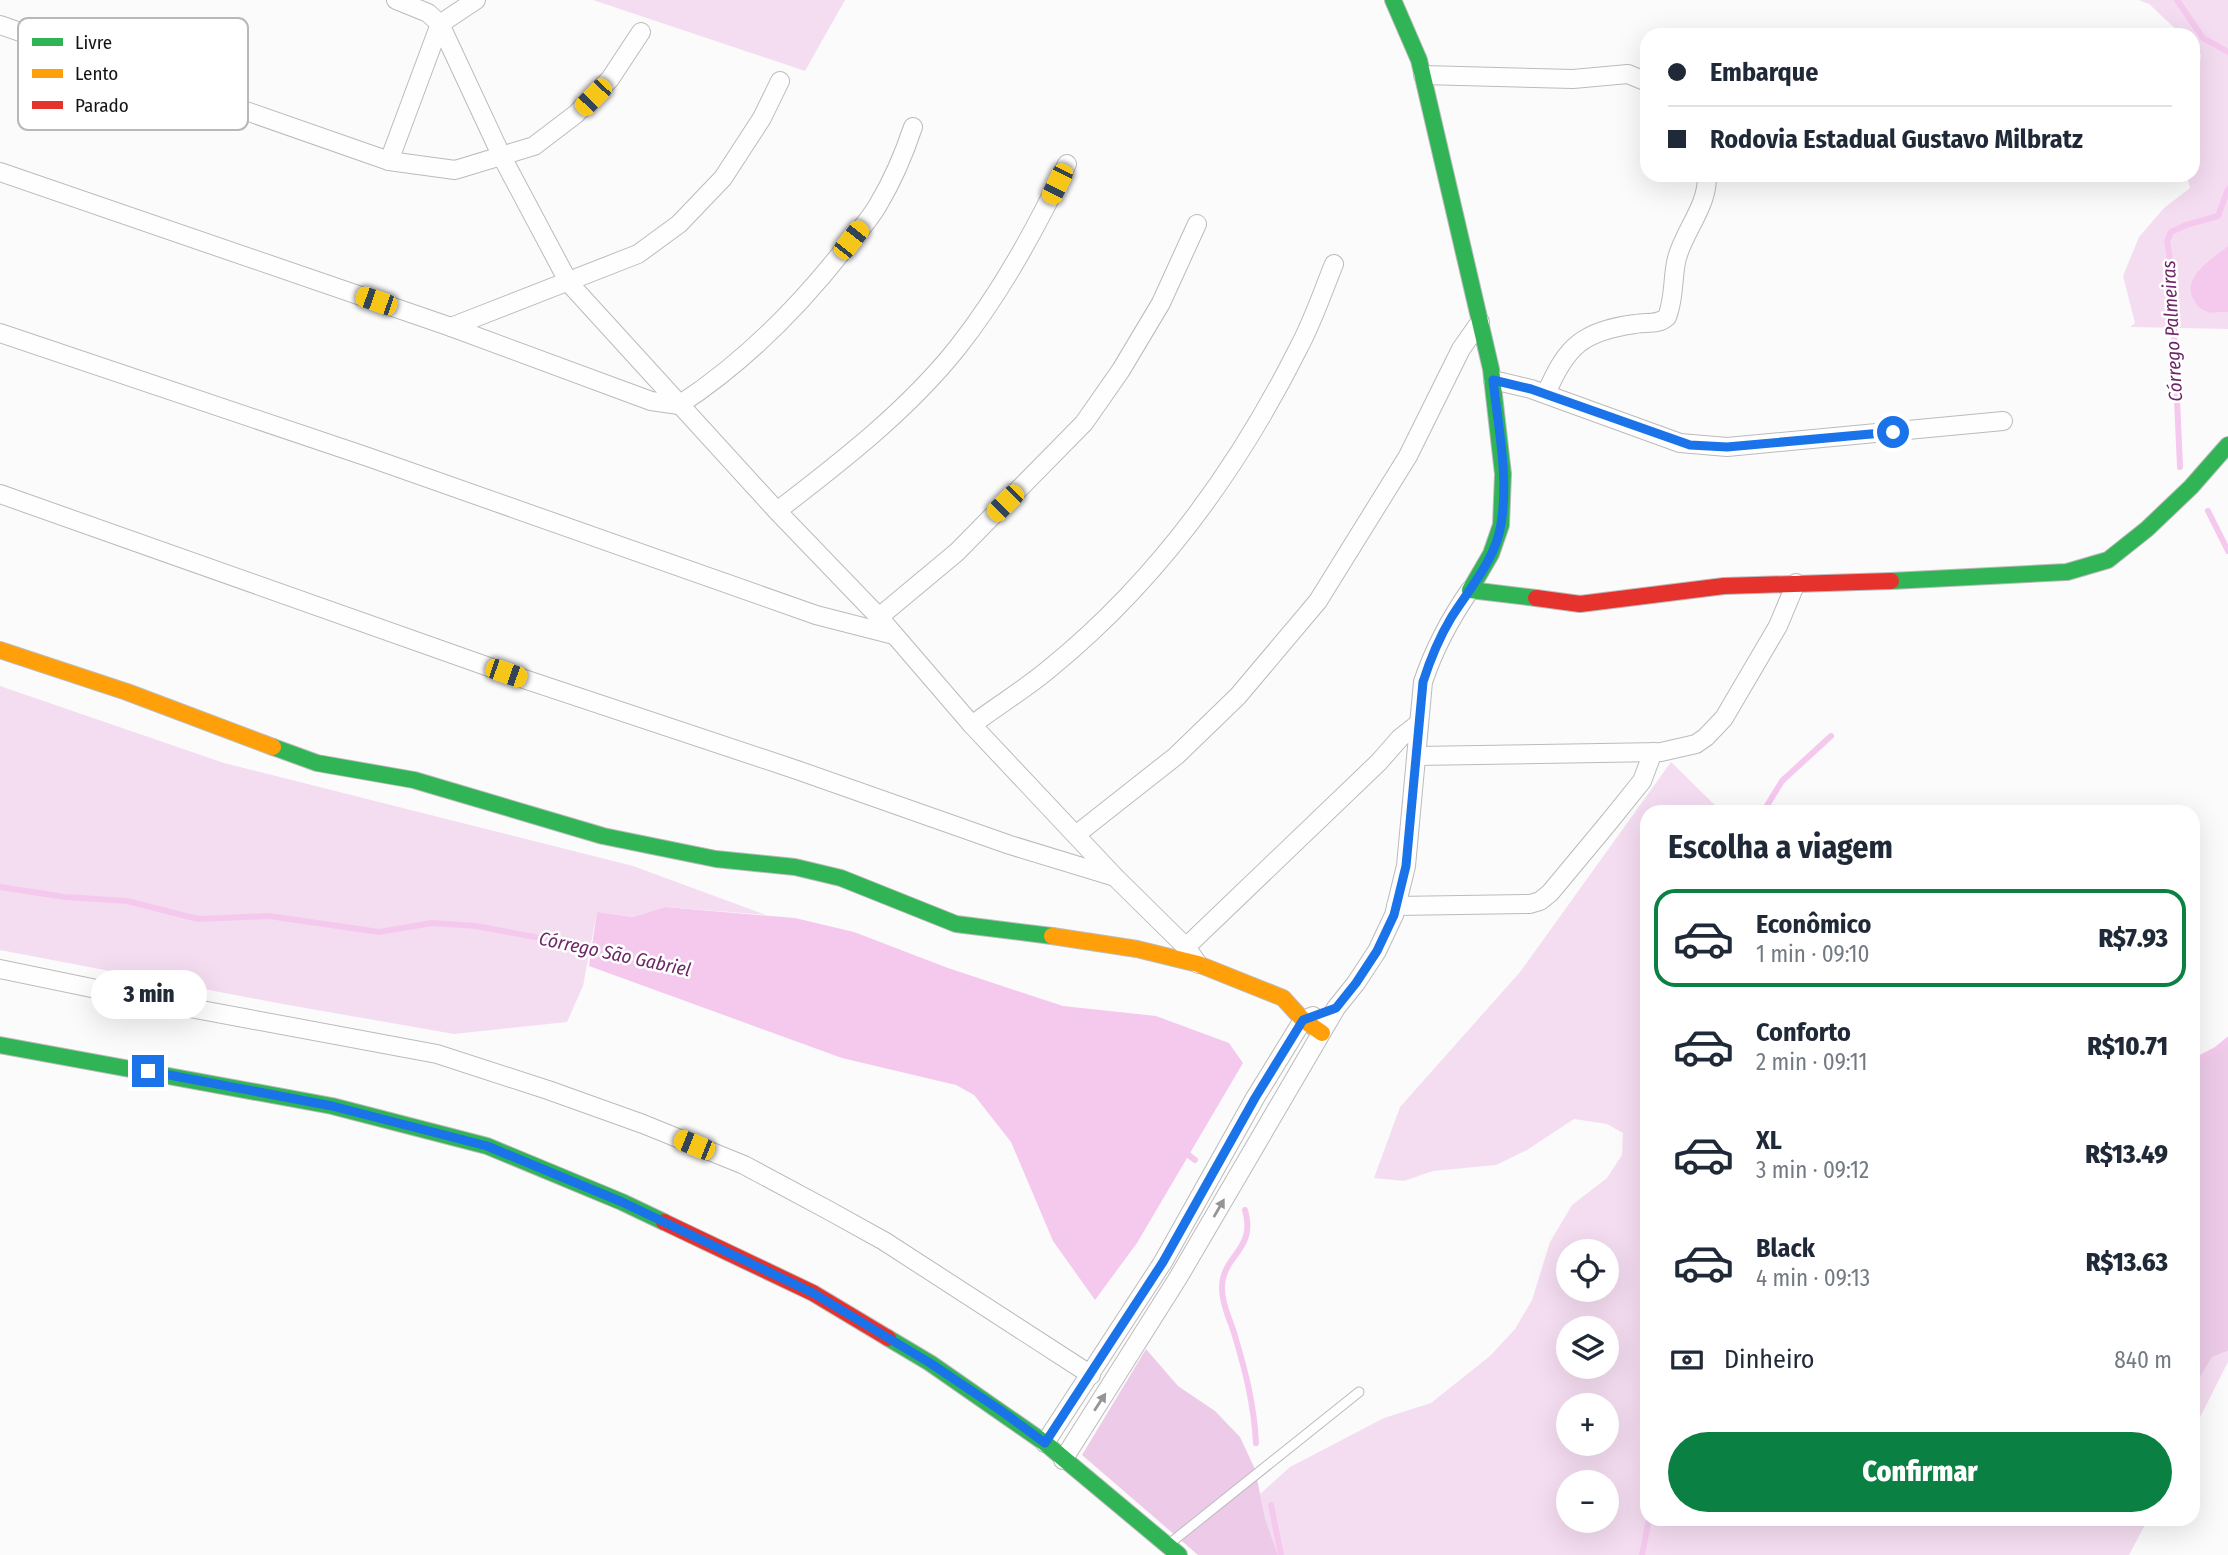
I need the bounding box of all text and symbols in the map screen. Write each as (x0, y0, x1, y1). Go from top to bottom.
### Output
legend (18, 18, 248, 130)
text: Livre (75, 31, 112, 54)
text: Embarque (1710, 57, 1818, 88)
text: Lento (75, 62, 118, 85)
car (571, 75, 616, 119)
text: Parado (75, 94, 129, 117)
text: Rodovia Estadual Gustavo Milbratz (1710, 124, 2083, 155)
car (1039, 161, 1076, 207)
car (830, 217, 873, 263)
water label: Córrego Palmeiras (2157, 260, 2187, 402)
car (353, 284, 400, 318)
route start (1877, 416, 1909, 448)
car (983, 481, 1028, 525)
car (483, 656, 530, 690)
text: Escolha a viagem (1668, 828, 1893, 866)
icon: car (1672, 907, 1735, 970)
text: Econômico (1756, 909, 1871, 940)
text: R$7.93 (2098, 923, 2168, 954)
water label: Córrego São Gabriel (537, 927, 693, 981)
text: 1 min · 09:10 (1756, 940, 1870, 968)
callout: 3 min (90, 970, 206, 1018)
text: 3 min (123, 980, 175, 1008)
icon: car (1672, 1015, 1735, 1078)
text: Conforto (1756, 1017, 1851, 1048)
text: R$10.71 (2087, 1031, 2168, 1062)
text: 2 min · 09:11 (1756, 1048, 1867, 1076)
route end (132, 1055, 164, 1087)
icon: car (1672, 1123, 1735, 1186)
text: XL (1756, 1125, 1782, 1156)
car (671, 1127, 718, 1163)
text: R$13.49 (2085, 1139, 2168, 1170)
text: 3 min · 09:12 (1756, 1156, 1869, 1184)
one-way arrow (1213, 1199, 1225, 1218)
icon: car (1672, 1231, 1735, 1294)
text: Black (1756, 1233, 1815, 1264)
map controls (1556, 1239, 1619, 1533)
button: locate (1556, 1239, 1619, 1302)
text: R$13.63 (2086, 1247, 2168, 1278)
text: 4 min · 09:13 (1756, 1264, 1870, 1292)
button: layers (1556, 1316, 1619, 1379)
icon: cash (1668, 1341, 1706, 1379)
text: Dinheiro (1724, 1344, 1814, 1375)
text: 840 m (2114, 1346, 2172, 1374)
one-way arrow (1093, 1392, 1106, 1412)
button: + (1556, 1393, 1619, 1456)
button: Confirmar (1668, 1432, 2172, 1512)
button: − (1556, 1470, 1619, 1533)

